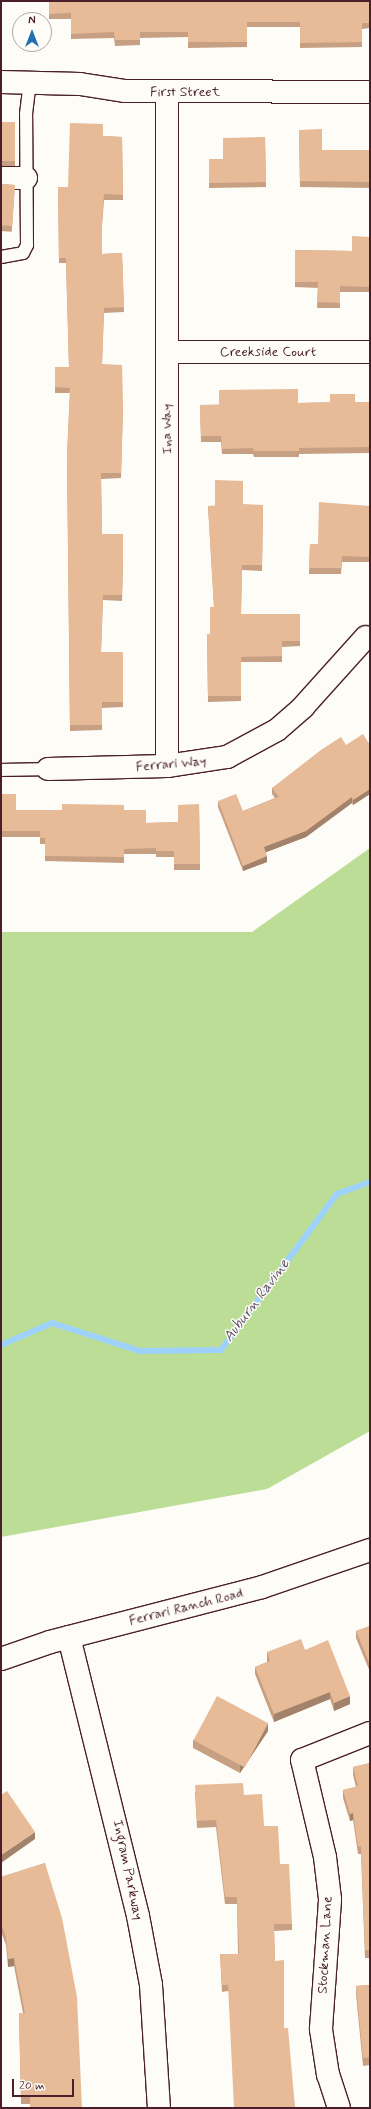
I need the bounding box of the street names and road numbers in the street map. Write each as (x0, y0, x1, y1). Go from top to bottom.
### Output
street label: First Street (150, 84, 220, 100)
street label: Creekside Court (220, 344, 316, 360)
street label: Ina Way (159, 403, 175, 455)
street label: Ferrari Way (134, 752, 208, 776)
street label: Ferrari Ranch Road (129, 1585, 243, 1629)
street label: Ingram Parkway (109, 1819, 147, 1921)
street label: Stockman Lane (314, 1897, 336, 1993)

